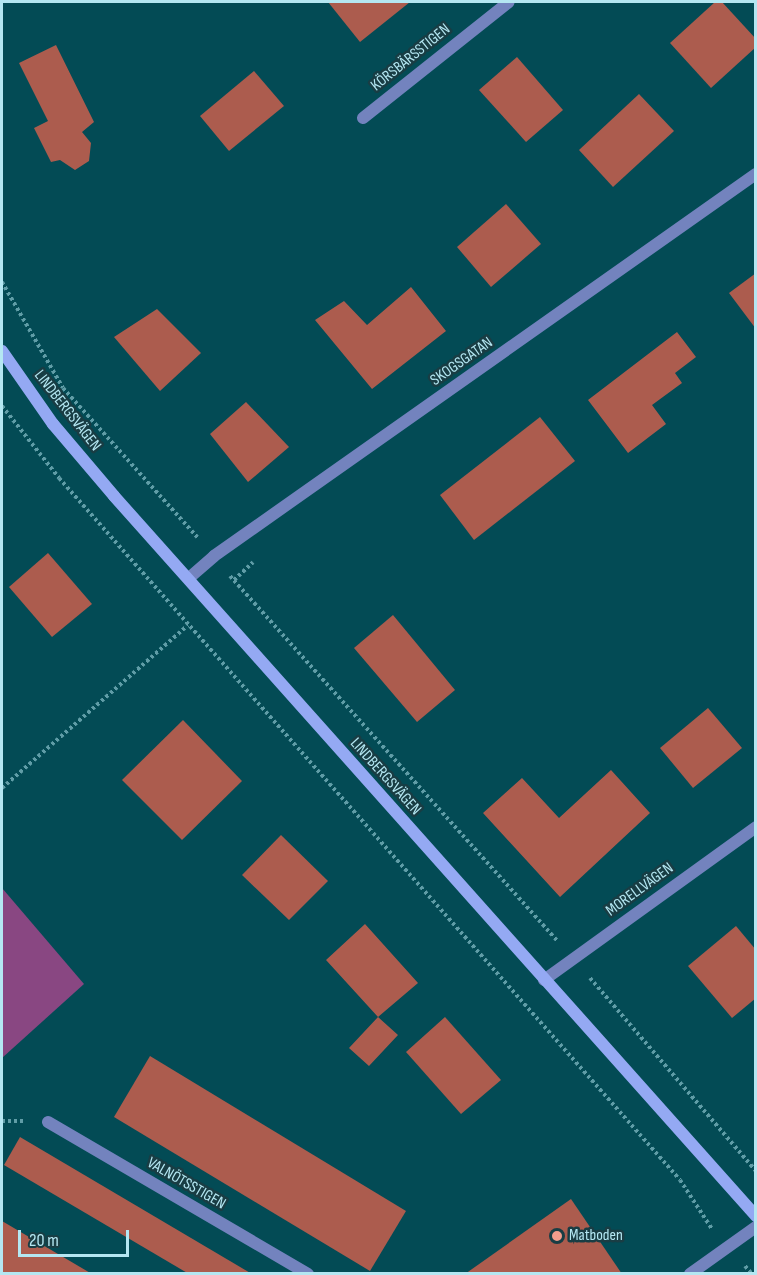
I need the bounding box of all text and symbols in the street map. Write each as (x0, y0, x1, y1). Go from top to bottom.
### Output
street label: KÖRSBÄRSSTIGEN (368, 20, 454, 96)
street label: SKOGSGATAN (427, 334, 497, 390)
street label: LINDBERGSVÄGEN (30, 367, 104, 455)
street label: LINDBERGSVÄGEN (345, 734, 425, 820)
street label: MORELLVÄGEN (603, 859, 677, 921)
street label: VALNÖTSSTIGEN (143, 1154, 229, 1214)
scale bar (21, 1218, 132, 1256)
place label: Matboden (569, 1226, 623, 1246)
marker: Matboden (550, 1229, 564, 1243)
text: 20 m (29, 1230, 59, 1251)

